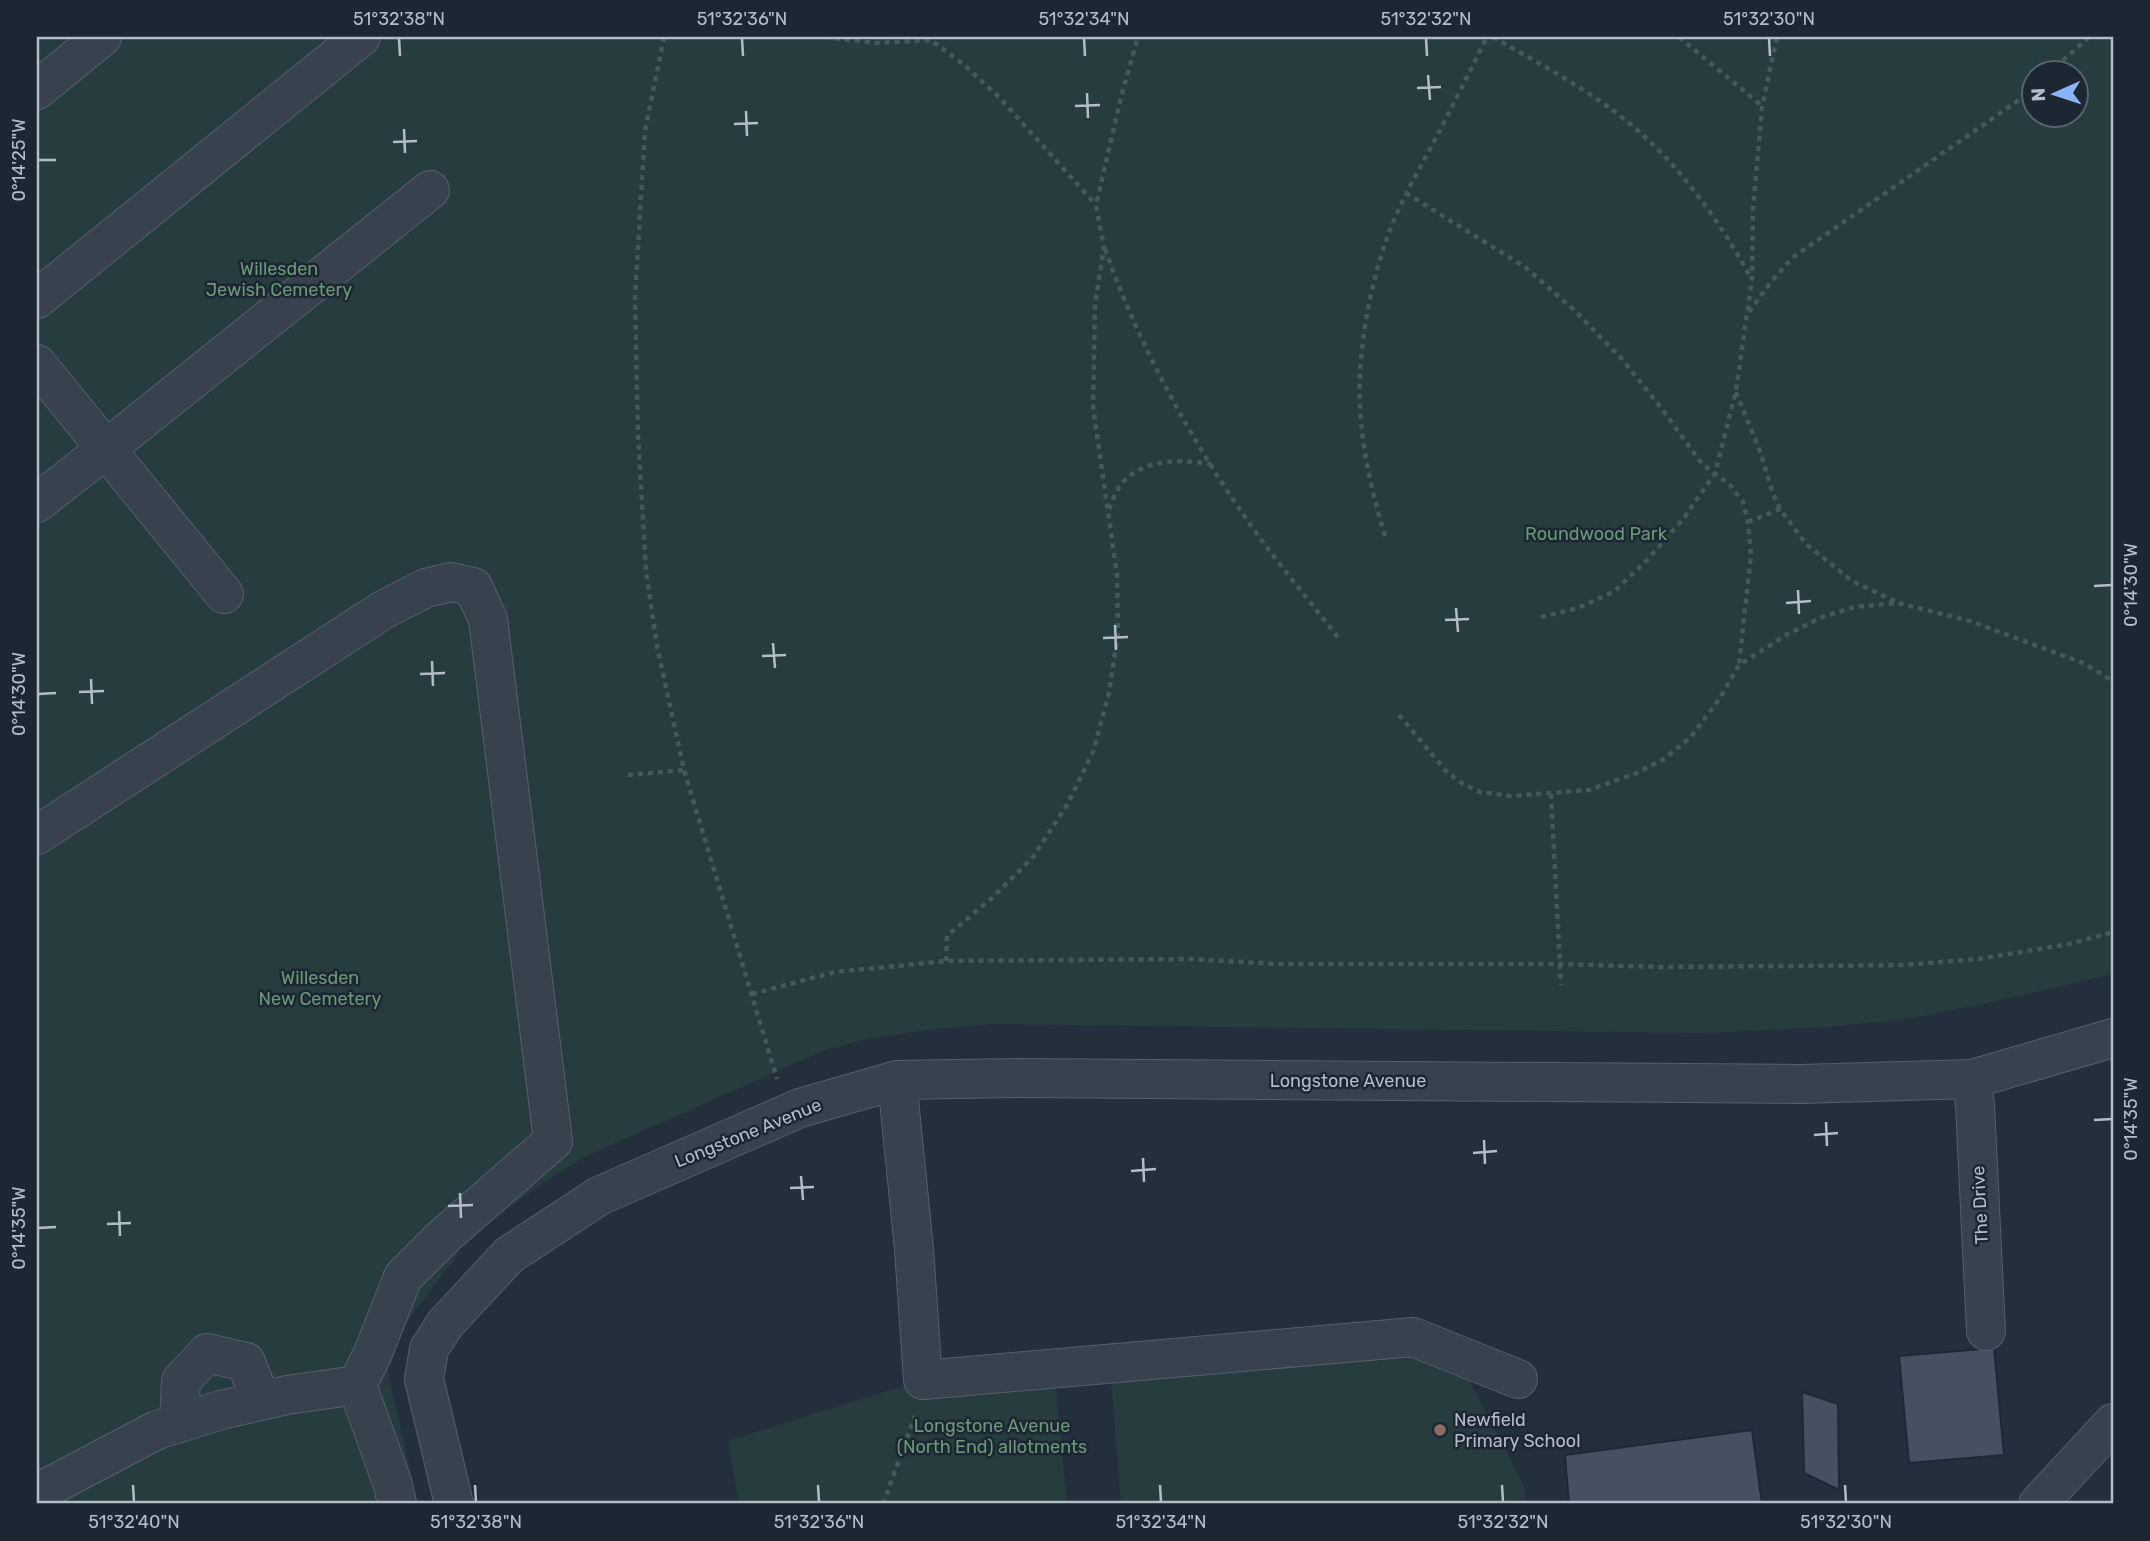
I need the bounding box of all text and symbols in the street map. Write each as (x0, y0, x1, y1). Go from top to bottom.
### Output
text: 51°32'38"N (353, 8, 445, 30)
text: 51°32'36"N (697, 8, 787, 30)
text: 51°32'34"N (1038, 8, 1130, 30)
text: 51°32'32"N (1380, 8, 1472, 30)
text: 51°32'30"N (1723, 8, 1815, 30)
north arrow (2021, 60, 2090, 130)
text: N (2027, 87, 2050, 102)
text: 0°14'25"W (8, 118, 30, 202)
park label: Willesden Jewish Cemetery (206, 258, 352, 301)
park label: Roundwood Park (1525, 523, 1668, 545)
text: 0°14'30"W (2120, 543, 2142, 627)
text: 0°14'30"W (8, 652, 30, 736)
park label: Willesden New Cemetery (259, 967, 381, 1010)
street label: Longstone Avenue (1270, 1070, 1426, 1092)
text: 0°14'35"W (2120, 1077, 2142, 1161)
street label: Longstone Avenue (671, 1093, 825, 1173)
street label: The Drive (1967, 1165, 1993, 1245)
text: 0°14'35"W (8, 1186, 30, 1270)
place label: Newfield Primary School (1454, 1409, 1581, 1452)
park label: Longstone Avenue (North End) allotments (897, 1415, 1087, 1458)
marker: Newfield Primary School (1432, 1422, 1448, 1438)
text: 51°32'40"N (88, 1511, 180, 1533)
text: 51°32'38"N (430, 1511, 522, 1533)
text: 51°32'36"N (774, 1511, 864, 1533)
text: 51°32'34"N (1115, 1511, 1207, 1533)
text: 51°32'32"N (1457, 1511, 1549, 1533)
text: 51°32'30"N (1800, 1511, 1892, 1533)

